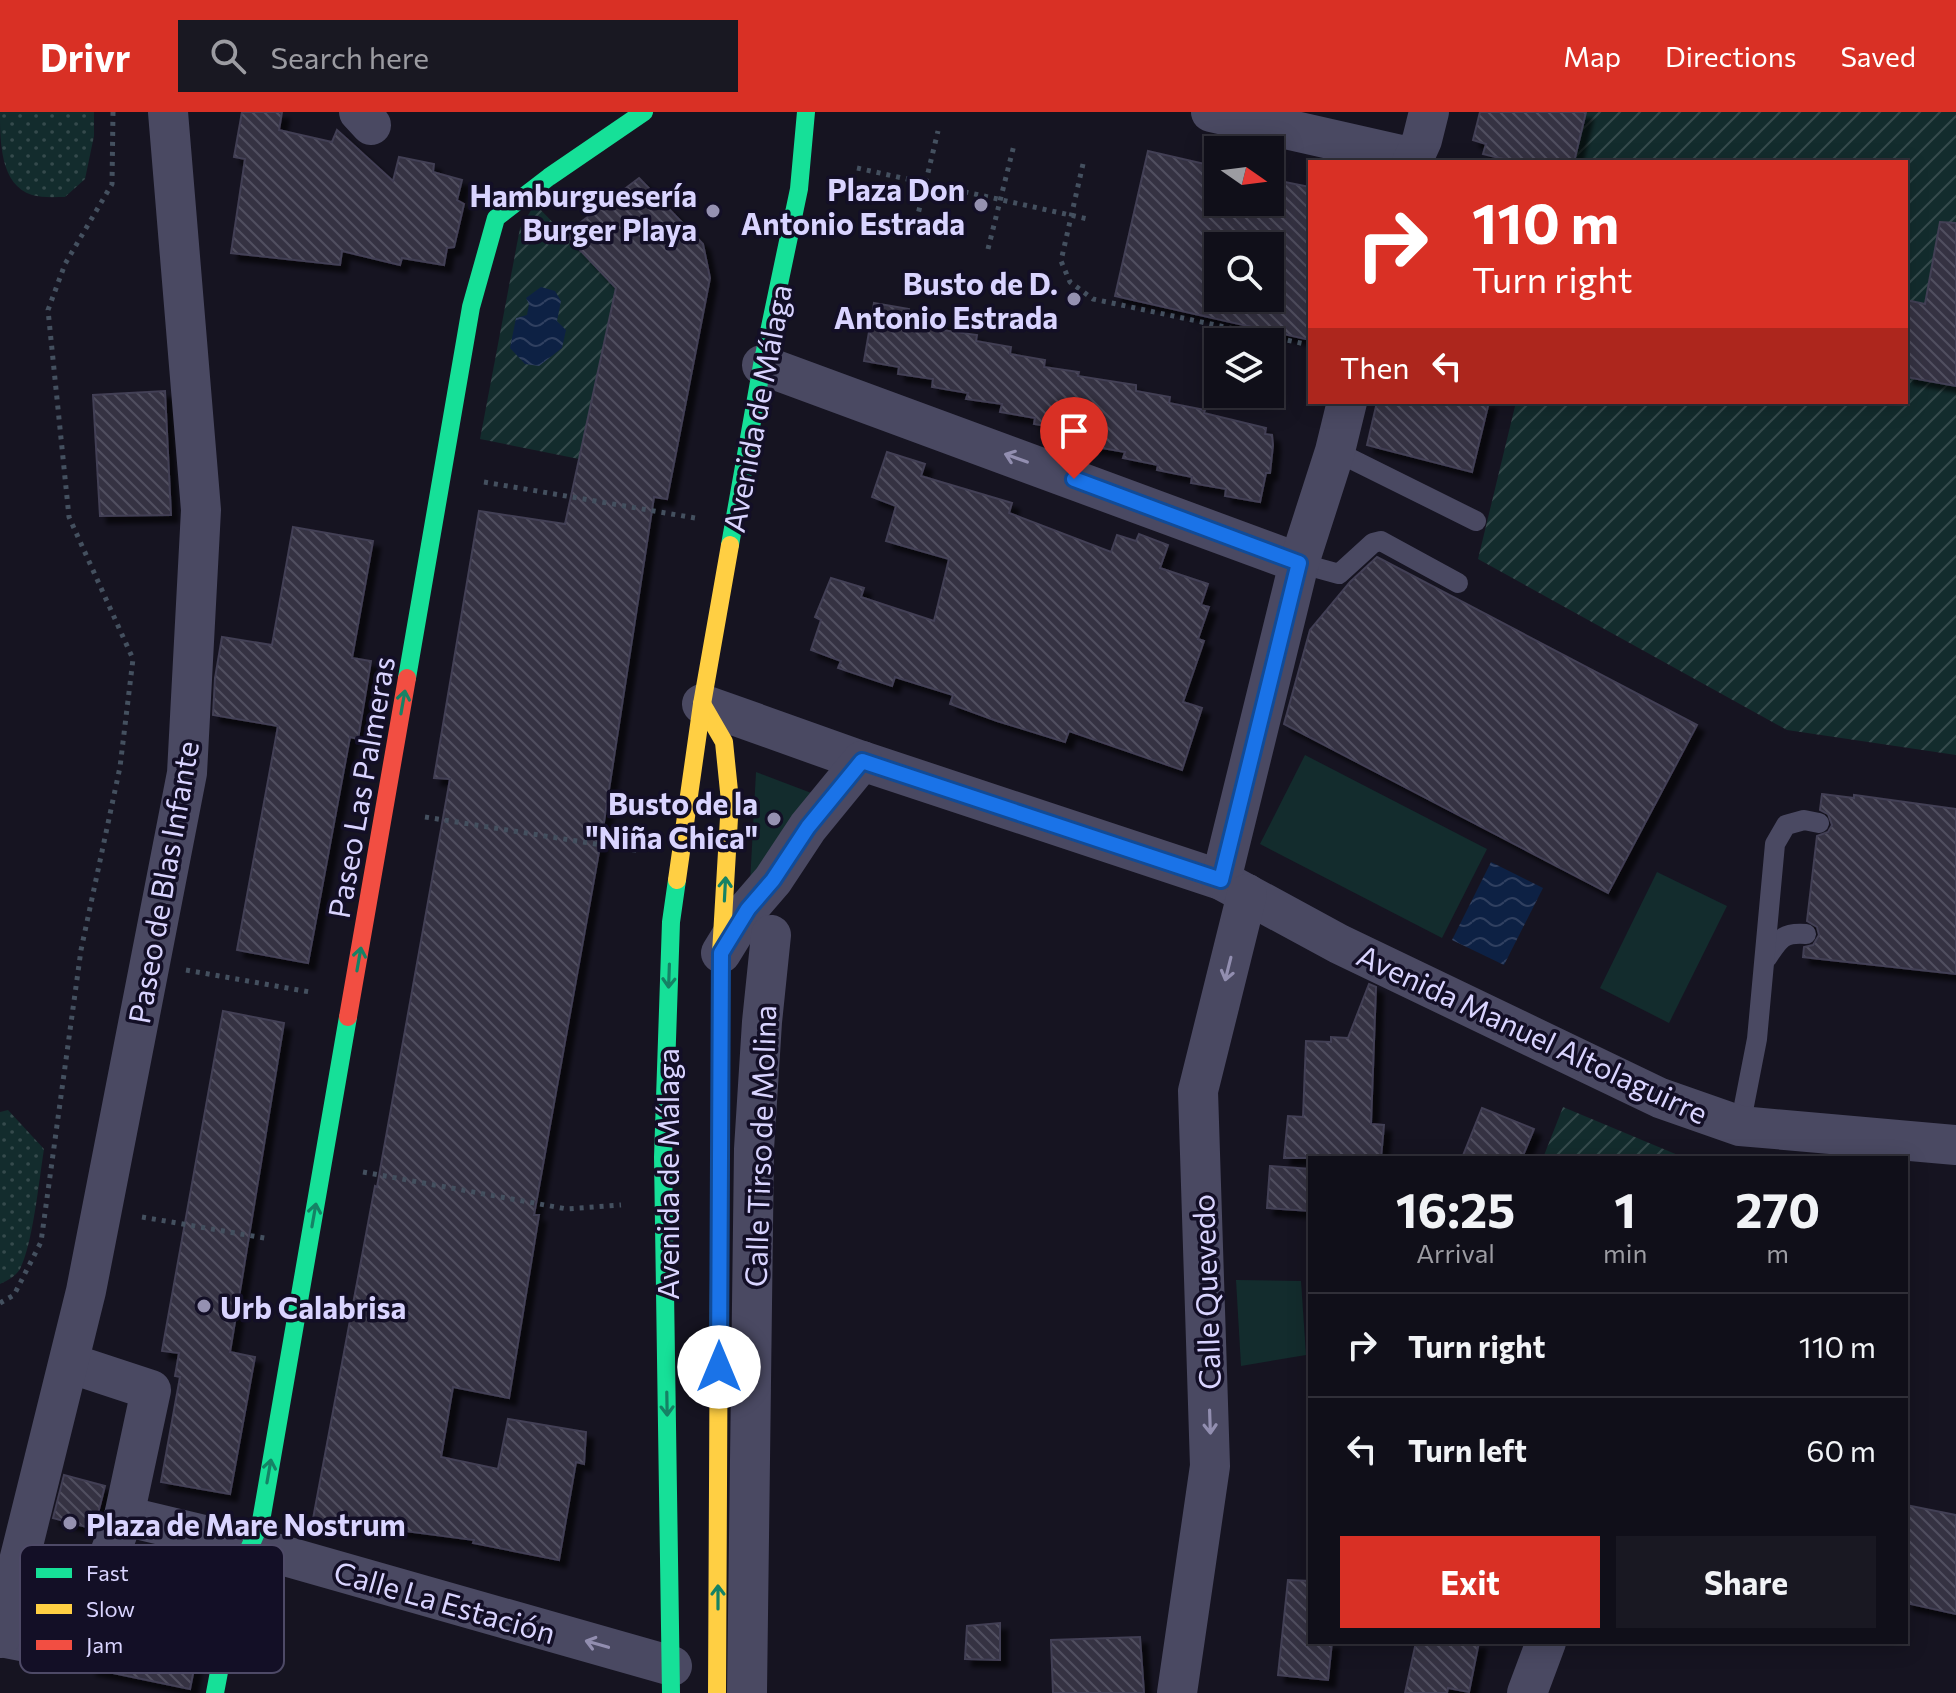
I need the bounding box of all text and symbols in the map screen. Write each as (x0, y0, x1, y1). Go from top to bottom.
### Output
search box (178, 20, 738, 92)
text: Drivr (40, 33, 130, 80)
icon: search (206, 34, 250, 78)
text: Search here (270, 38, 429, 75)
text: Map (1563, 39, 1621, 73)
text: Directions (1665, 39, 1796, 73)
text: Saved (1840, 39, 1916, 73)
north arrow (1204, 136, 1284, 216)
map controls (1204, 136, 1284, 408)
place label: Plaza Don Antonio Estrada (741, 170, 965, 241)
place label: Hamburguesería Burger Playa (470, 176, 697, 247)
text: 110 m (1472, 187, 1619, 256)
icon: right (1340, 192, 1444, 296)
marker: Plaza Don Antonio Estrada (972, 196, 990, 214)
marker: Hamburguesería Burger Playa (704, 202, 722, 220)
button: search (1204, 232, 1284, 312)
text: Turn right (1472, 256, 1633, 300)
place label: Busto de D. Antonio Estrada (834, 264, 1058, 335)
street label: Avenida de Málaga (714, 281, 798, 535)
marker: Busto de D. Antonio Estrada (1065, 290, 1083, 308)
button: layers (1204, 328, 1284, 408)
icon: left (1425, 344, 1469, 388)
text: Then (1340, 348, 1409, 385)
pin (1040, 397, 1108, 479)
icon: arrive (1052, 409, 1096, 453)
one-way arrow (1004, 449, 1029, 464)
street label: Paseo Las Palmeras (319, 653, 401, 921)
one-way arrow (397, 690, 412, 716)
street label: Paseo de Blas Infante (119, 738, 205, 1026)
place label: Busto de la "Niña Chica" (586, 784, 758, 855)
marker: Busto de la "Niña Chica" (765, 810, 783, 828)
one-way arrow (718, 876, 733, 903)
street label: Avenida Manuel Altolaguirre (1352, 935, 1714, 1131)
one-way arrow (352, 946, 367, 972)
one-way arrow (1220, 956, 1235, 982)
one-way arrow (661, 962, 676, 989)
street label: Calle Tirso de Molina (736, 1004, 782, 1288)
street label: Avenida de Málaga (648, 1048, 685, 1300)
text: 16:25 (1396, 1179, 1515, 1238)
text: 1 (1614, 1179, 1636, 1238)
text: 270 (1735, 1179, 1820, 1238)
street label: Calle Quevedo (1183, 1194, 1227, 1390)
one-way arrow (307, 1202, 322, 1228)
text: Arrival (1416, 1237, 1495, 1268)
text: min (1603, 1237, 1647, 1268)
text: m (1766, 1237, 1789, 1268)
place label: Urb Calabrisa (220, 1288, 406, 1325)
marker: Urb Calabrisa (195, 1297, 213, 1315)
icon: right (1340, 1323, 1384, 1367)
position arrow (677, 1325, 761, 1409)
text: Turn right (1408, 1327, 1545, 1364)
text: 110 m (1799, 1327, 1876, 1364)
one-way arrow (659, 1390, 675, 1417)
one-way arrow (1202, 1408, 1217, 1434)
icon: left (1340, 1427, 1384, 1471)
text: Turn left (1408, 1431, 1527, 1468)
text: 60 m (1806, 1431, 1876, 1468)
one-way arrow (263, 1459, 278, 1484)
place label: Plaza de Mare Nostrum (86, 1505, 406, 1542)
marker: Plaza de Mare Nostrum (61, 1514, 79, 1532)
button: Exit (1340, 1536, 1600, 1628)
button: Share (1616, 1536, 1876, 1628)
legend (20, 1545, 284, 1673)
street label: Calle La Estación (330, 1552, 560, 1650)
text: Fast (86, 1559, 129, 1586)
one-way arrow (710, 1584, 726, 1611)
text: Slow (86, 1595, 135, 1622)
text: Jam (86, 1631, 123, 1658)
one-way arrow (584, 1636, 610, 1651)

